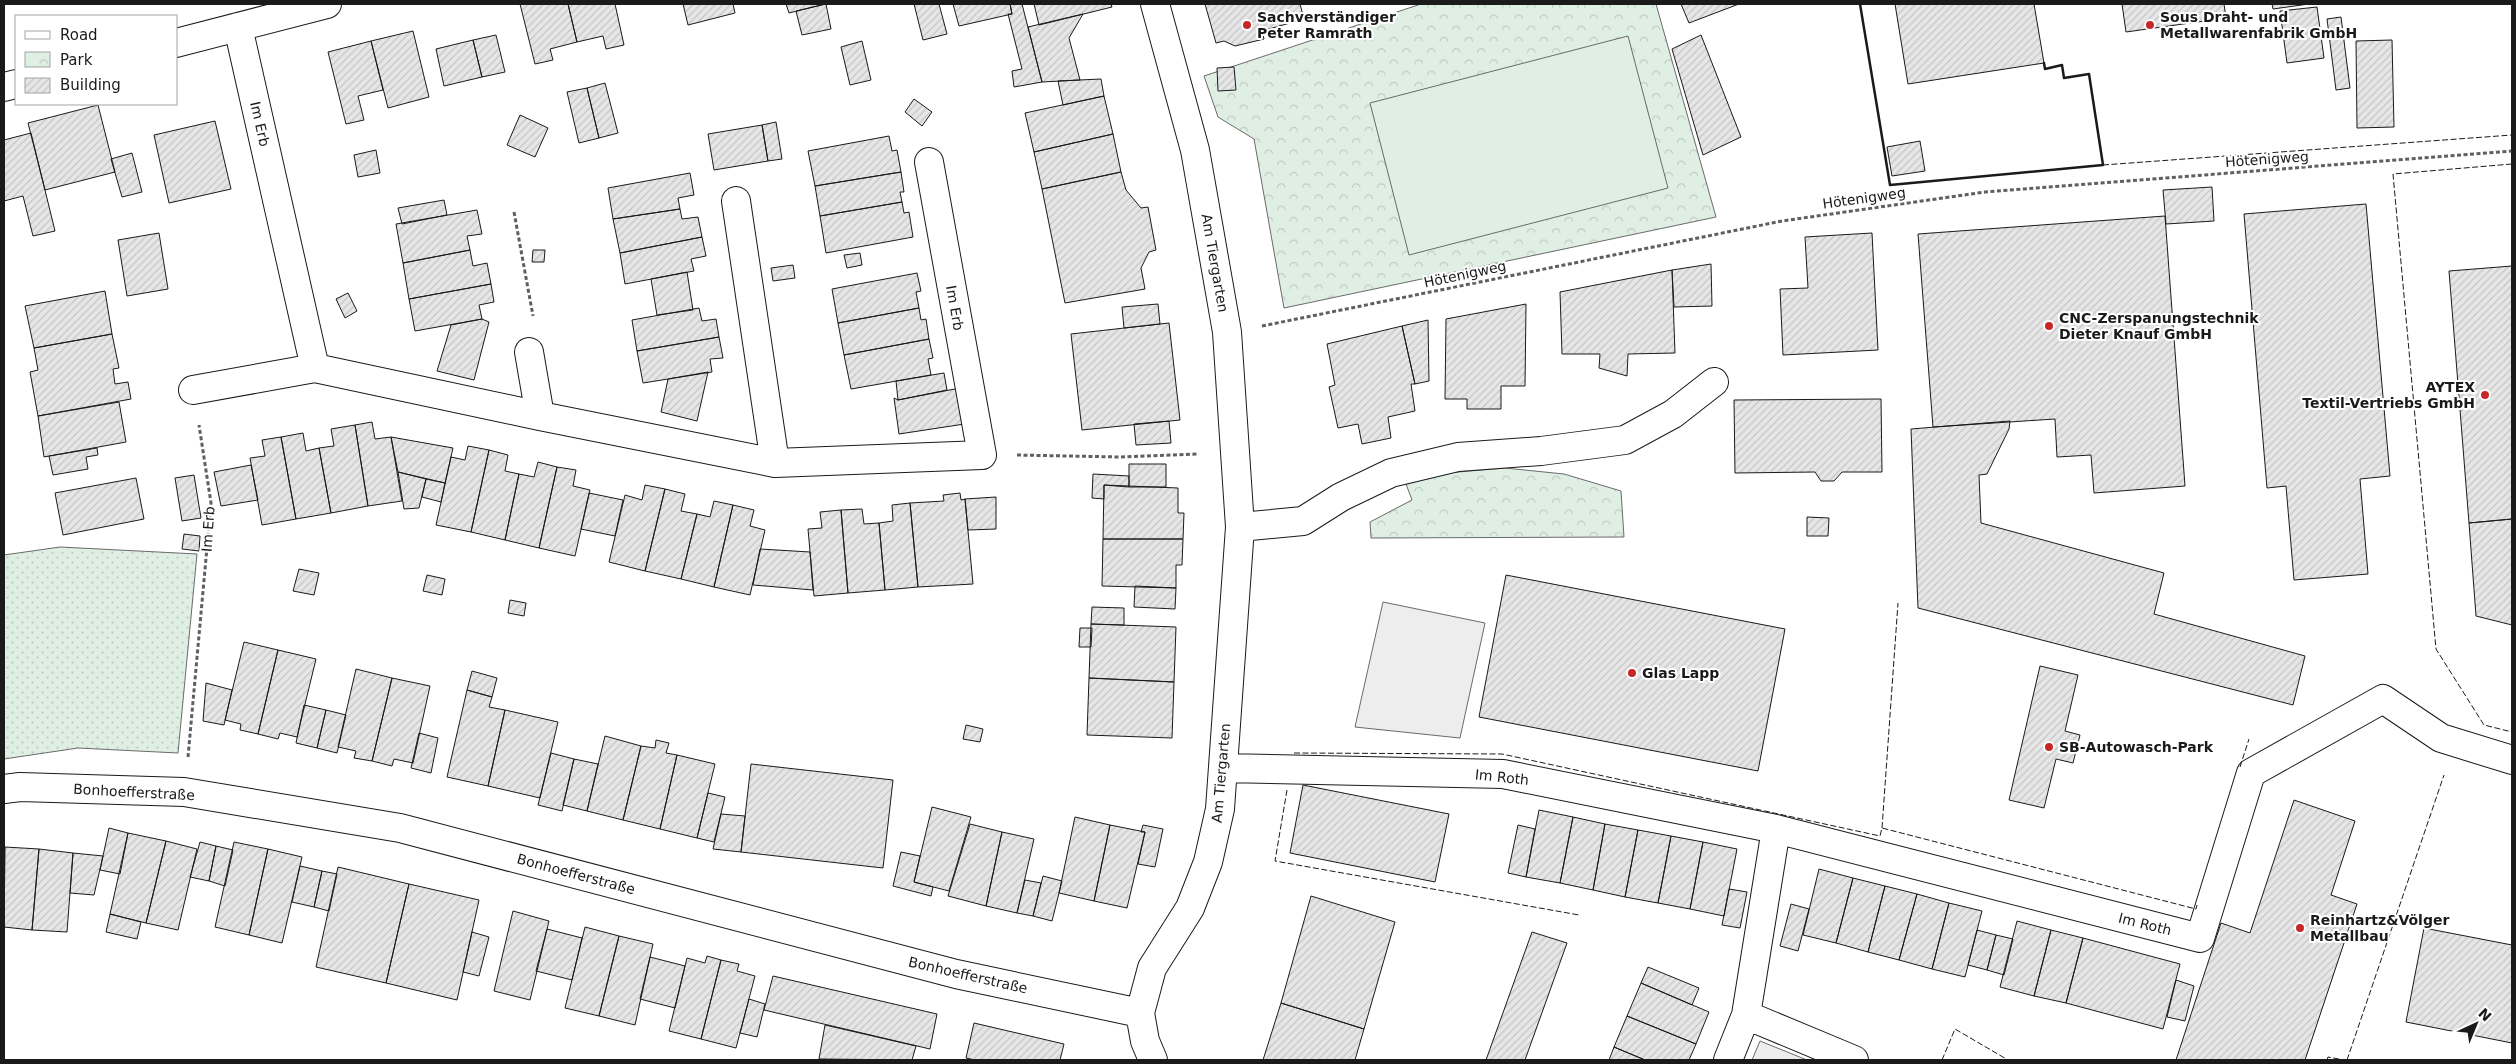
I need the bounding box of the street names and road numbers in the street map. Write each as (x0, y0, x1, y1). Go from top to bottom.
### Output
street label: Im Erb (247, 100, 273, 148)
street label: Hötenigweg (2225, 148, 2309, 170)
street label: Hötenigweg (1821, 184, 1907, 212)
street label: Am Tiergarten (1198, 212, 1232, 314)
street label: Hötenigweg (1422, 257, 1508, 291)
street label: Im Erb (943, 284, 967, 332)
street label: Im Erb (198, 506, 218, 552)
street label: Am Tiergarten (1209, 722, 1233, 824)
street label: Im Roth (1474, 766, 1530, 788)
street label: Bonhoefferstraße (73, 781, 195, 803)
street label: Bonhoefferstraße (515, 851, 637, 897)
street label: Im Roth (2117, 910, 2173, 938)
street label: Bonhoefferstraße (907, 954, 1029, 996)

